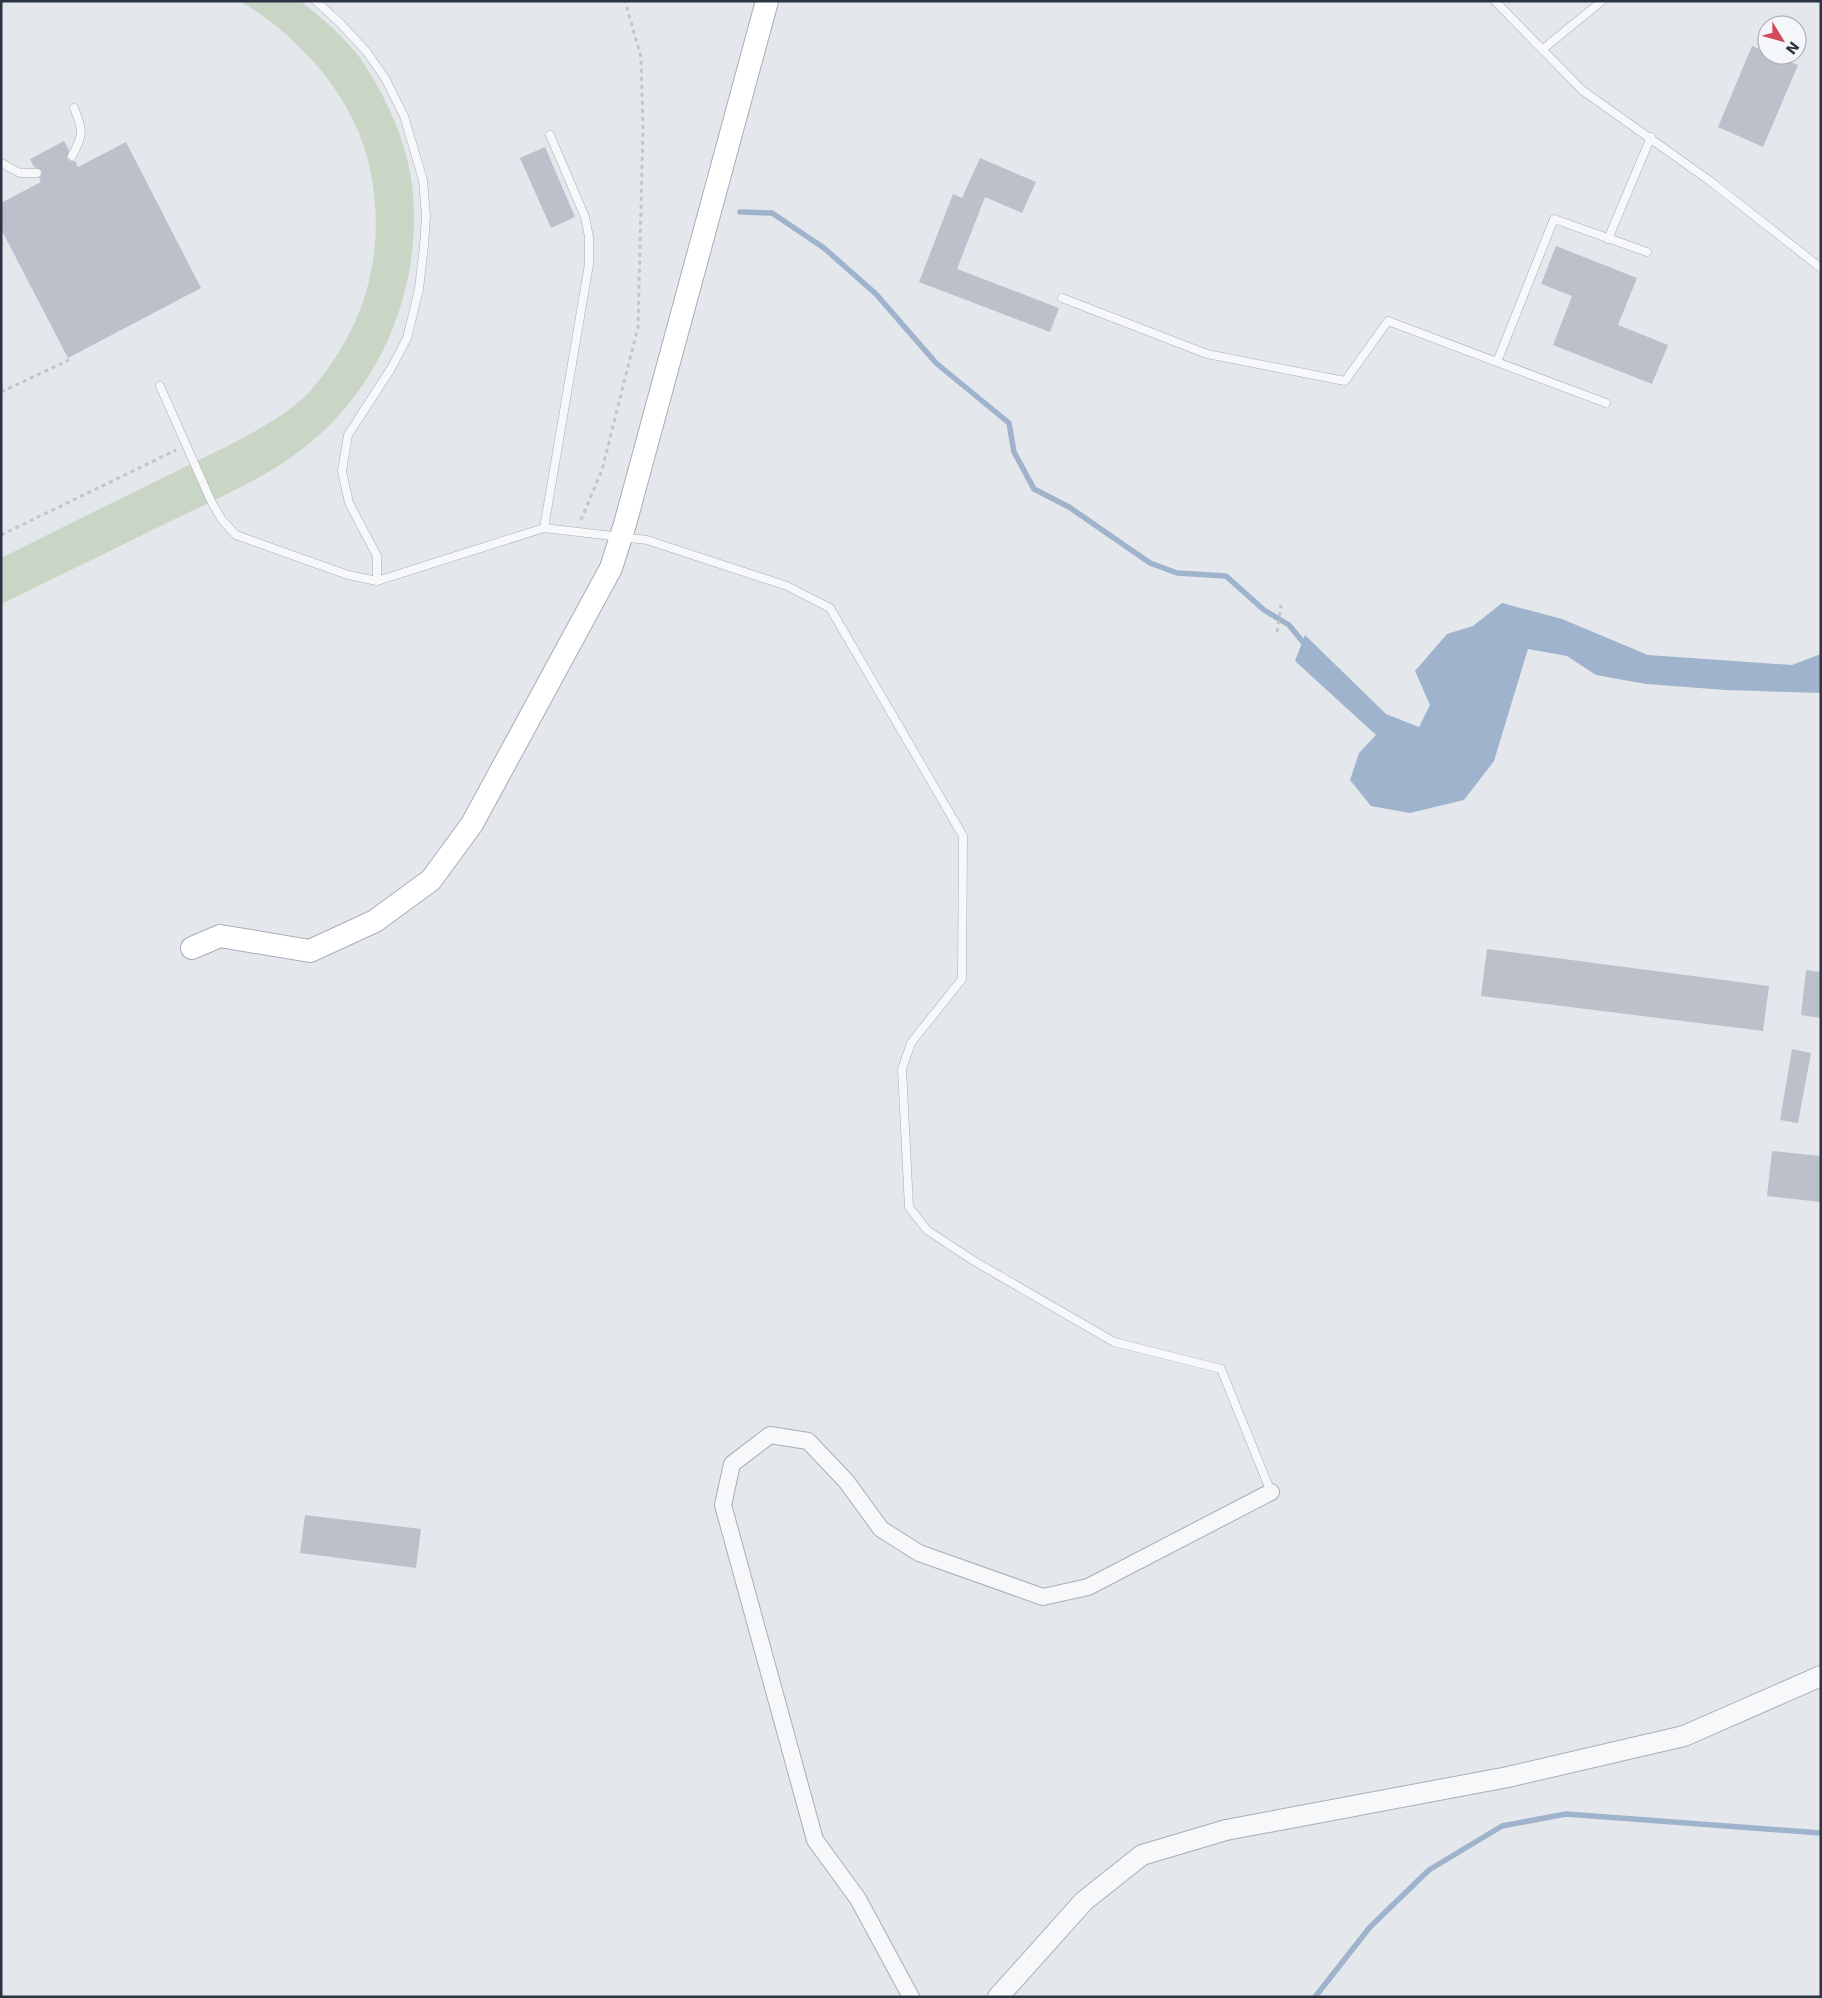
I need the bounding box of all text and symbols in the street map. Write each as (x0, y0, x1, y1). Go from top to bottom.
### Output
north arrow (1757, 15, 1807, 65)
text: N (1782, 38, 1802, 57)

